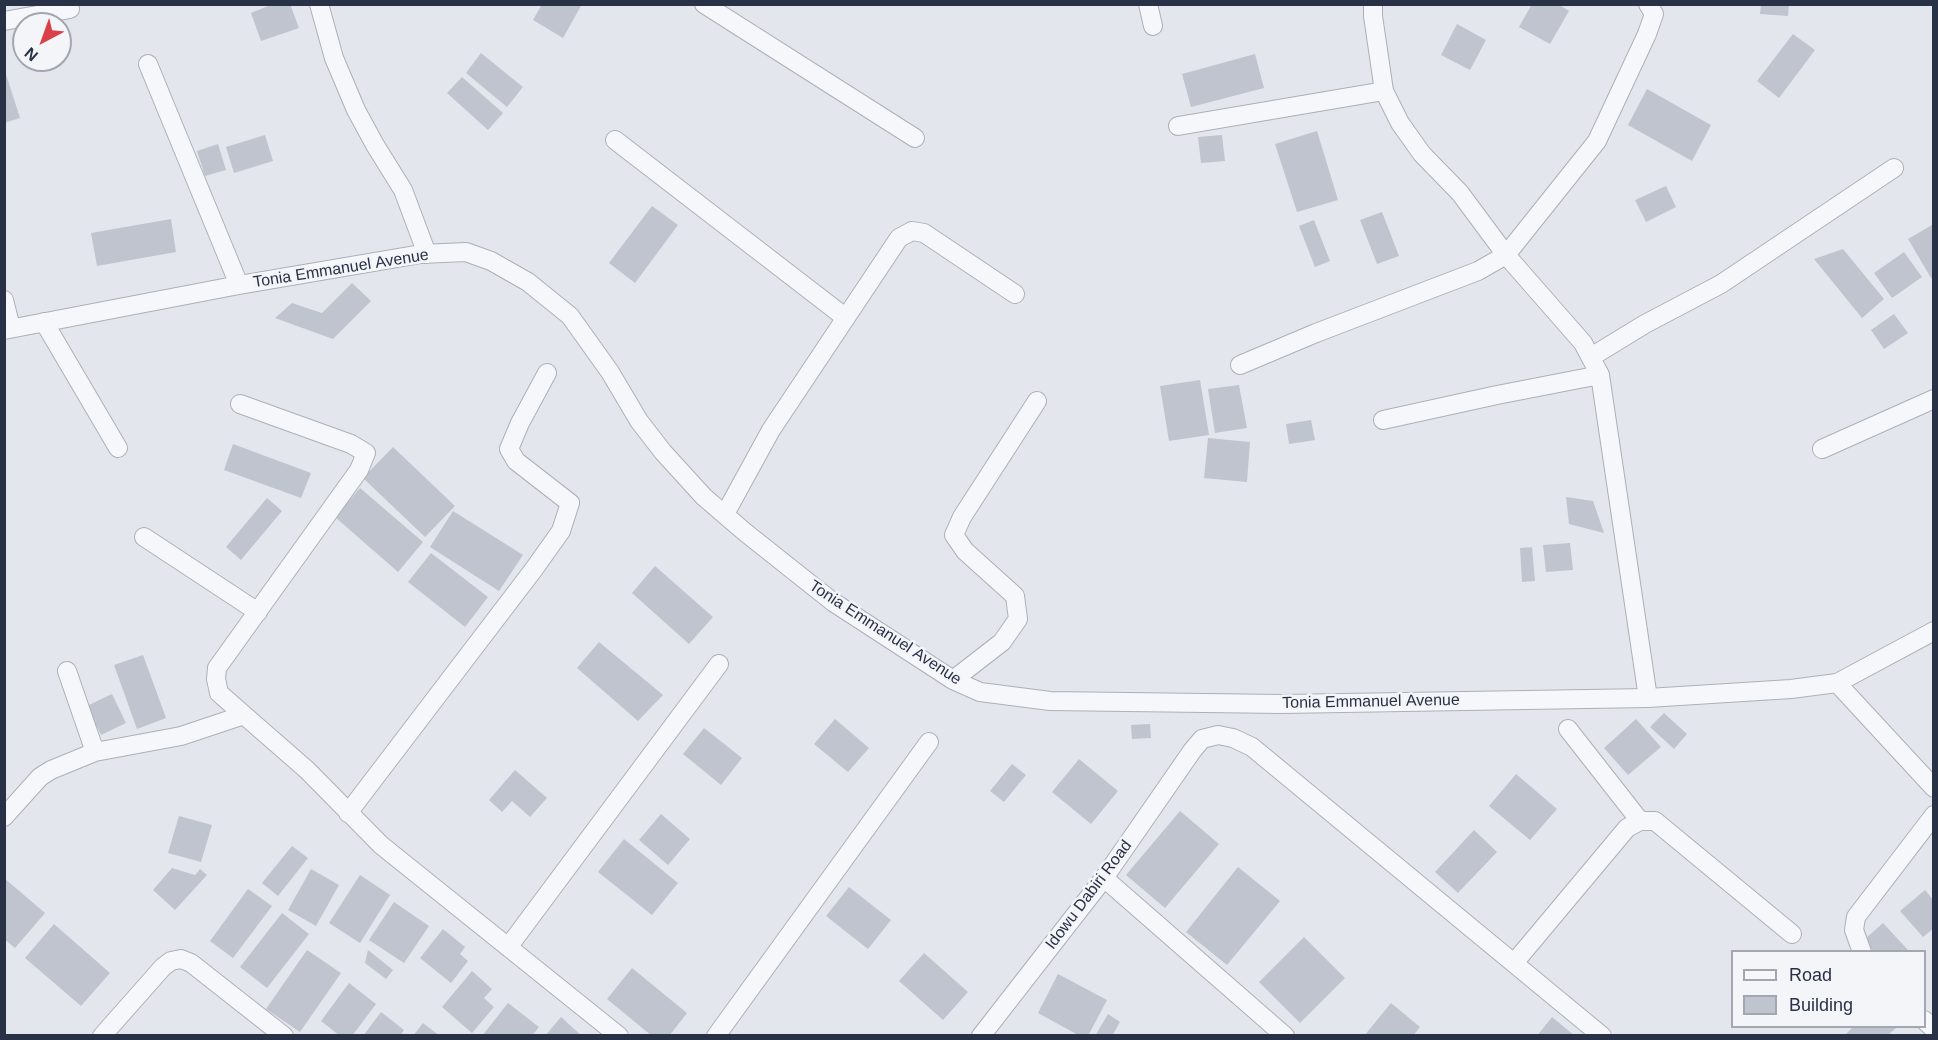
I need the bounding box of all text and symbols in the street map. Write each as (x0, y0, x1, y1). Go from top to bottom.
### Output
north arrow (12, 12, 72, 72)
text: N (21, 44, 41, 65)
street label: Tonia Emmanuel Avenue (252, 246, 430, 292)
street label: Tonia Emmanuel Avenue (805, 577, 965, 689)
street label: Tonia Emmanuel Avenue (1282, 691, 1460, 713)
street label: Idowu Dabiri Road (1042, 837, 1136, 953)
legend (1731, 950, 1926, 1028)
text: Road (1789, 965, 1832, 985)
text: Building (1789, 995, 1853, 1015)

